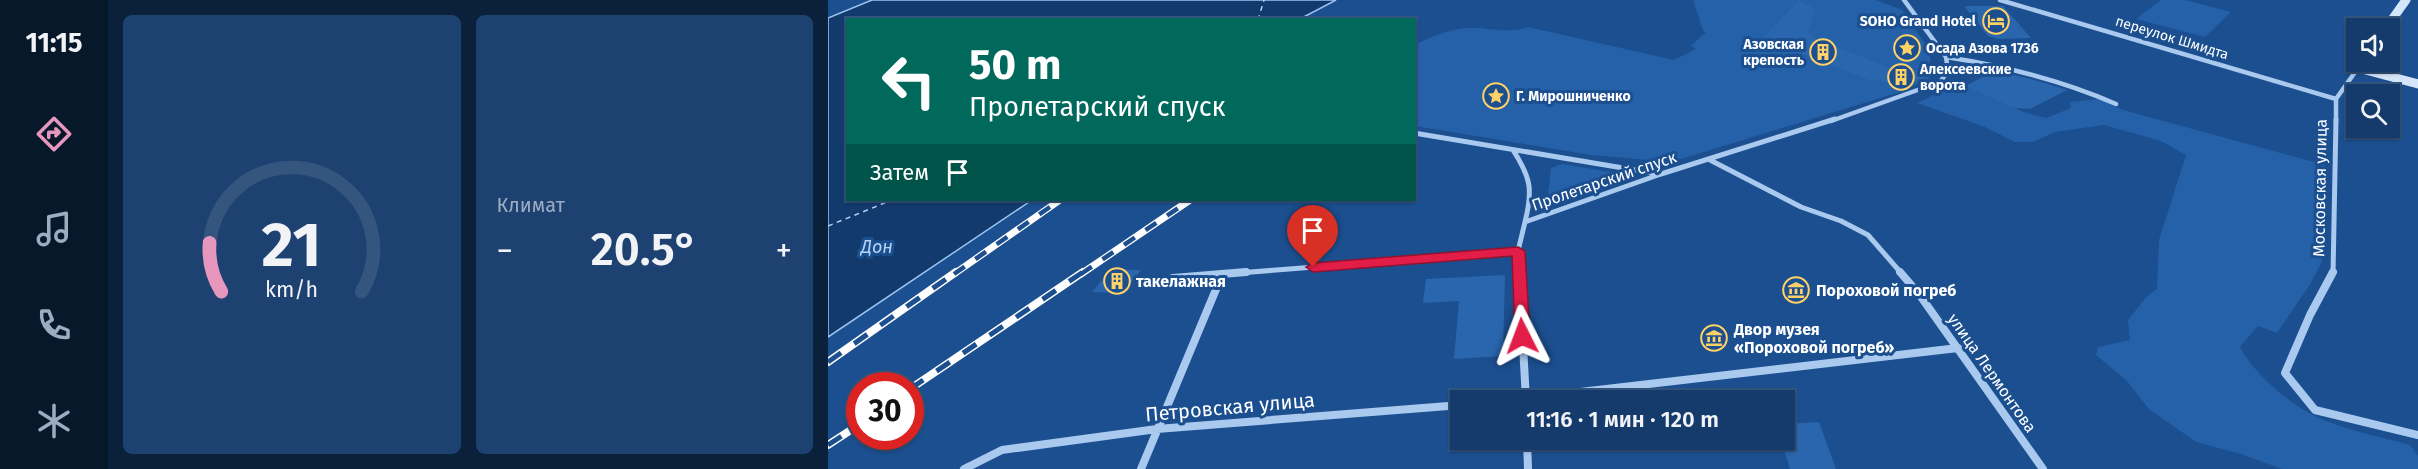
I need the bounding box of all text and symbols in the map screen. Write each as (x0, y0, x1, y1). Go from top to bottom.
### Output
hotel icon: SOHO Grand Hotel (1981, 6, 2011, 36)
place label: SOHO Grand Hotel (1860, 13, 1977, 30)
street label: переулок Шмидта (2113, 13, 2231, 63)
map controls (2346, 18, 2400, 138)
button: sound (2346, 18, 2400, 72)
text: 11:15 (25, 27, 83, 59)
place icon: Осада Азова 1736 (1892, 33, 1922, 63)
place label: Азовская крепость (1742, 36, 1805, 69)
building icon: Азовская крепость (1808, 37, 1838, 67)
text: 50 m (969, 40, 1062, 90)
place label: Осада Азова 1736 (1926, 40, 2039, 57)
icon: left (870, 42, 948, 120)
place label: Алексеевские ворота (1919, 61, 2012, 94)
building icon: Алексеевские ворота (1886, 62, 1916, 92)
place icon: Г. Мирошниченко (1481, 81, 1511, 111)
button: search (2346, 84, 2400, 138)
place label: Г. Мирошниченко (1516, 88, 1631, 105)
text: Пролетарский спуск (969, 91, 1226, 123)
icon: directions (33, 113, 75, 155)
street label: Московская улица (2309, 119, 2331, 257)
street label: Пролетарский спуск (1529, 147, 1680, 215)
icon: arrive (941, 156, 974, 189)
text: Затем (870, 159, 929, 186)
text: Климат (497, 193, 565, 217)
pin (1287, 205, 1338, 267)
icon: music (33, 208, 75, 250)
text: 21 (262, 208, 322, 283)
icon: arrive (1296, 214, 1329, 247)
text: 20.5° (591, 223, 698, 277)
text: − (497, 231, 513, 271)
text: + (776, 231, 792, 271)
water label: Дон (859, 236, 893, 258)
building icon: такелажная (1102, 266, 1132, 296)
place label: такелажная (1136, 272, 1226, 291)
museum icon: Пороховой погреб (1781, 275, 1811, 305)
text: km/h (265, 277, 318, 303)
place label: Пороховой погреб (1816, 281, 1957, 300)
icon: phone (33, 304, 75, 346)
position arrow (1490, 304, 1554, 368)
street label: улица Лермонтова (1944, 310, 2040, 436)
place label: Двор музея «Пороховой погреб» (1733, 320, 1894, 357)
museum icon: Двор музея «Пороховой погреб» (1699, 323, 1729, 353)
speed limit sign: 30 (846, 372, 924, 450)
street label: Петровская улица (1144, 388, 1316, 426)
icon: climate (33, 400, 75, 442)
text: 11:16 · 1 мин · 120 m (1526, 406, 1719, 433)

